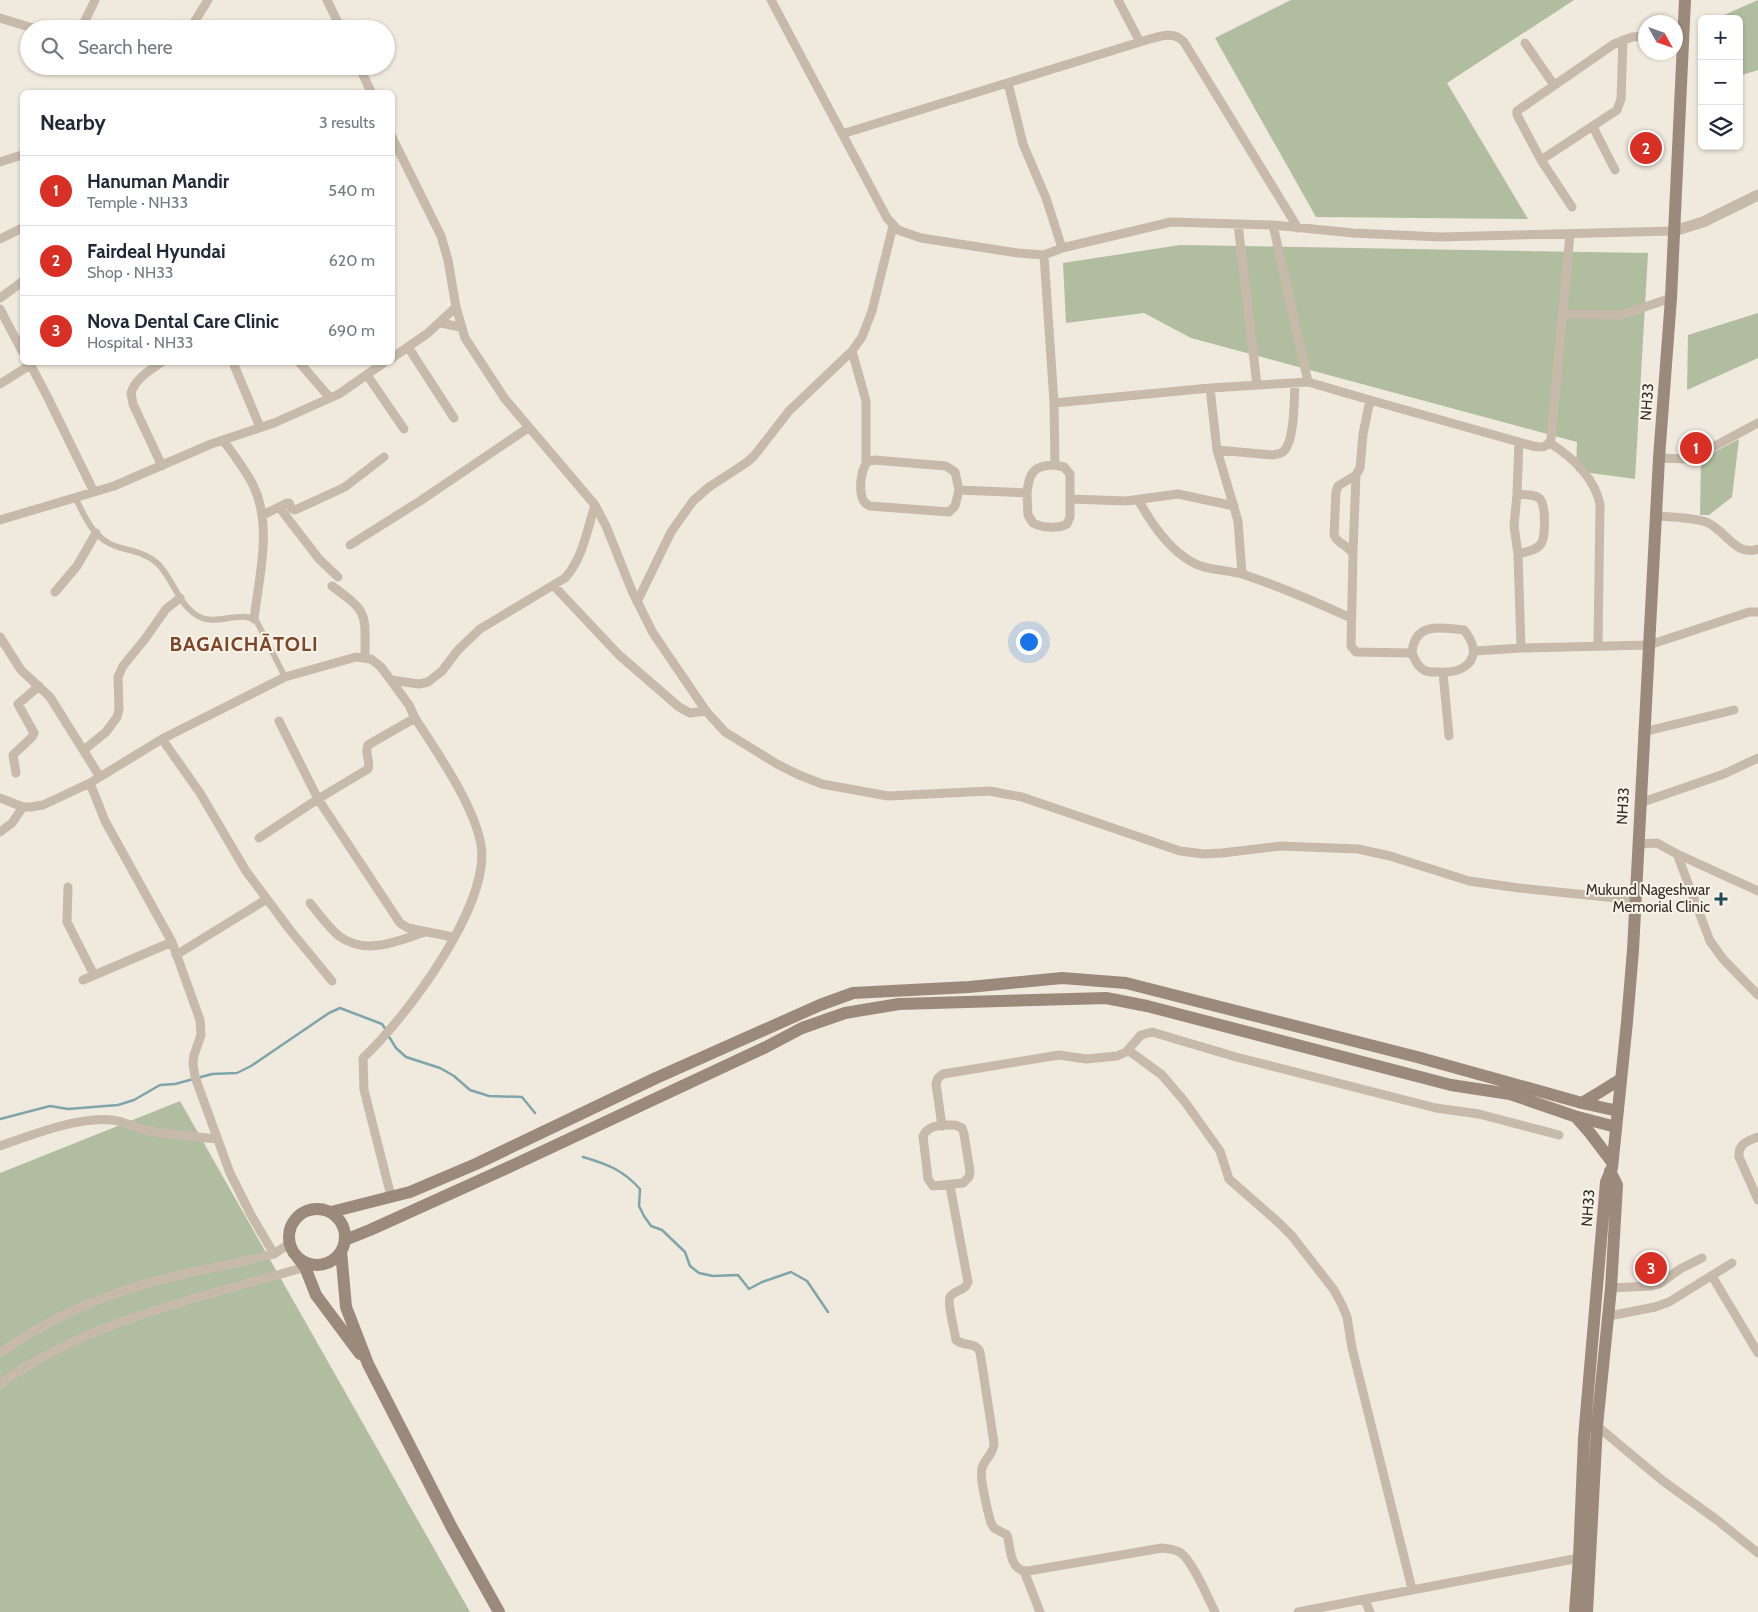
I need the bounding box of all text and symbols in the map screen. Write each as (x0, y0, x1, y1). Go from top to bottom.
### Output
north arrow (1638, 15, 1683, 60)
map controls (1698, 15, 1743, 150)
button: + (1698, 15, 1743, 60)
search box (20, 20, 395, 75)
icon: search (38, 34, 66, 62)
text: Search here (78, 36, 172, 59)
button: − (1698, 60, 1743, 105)
button: layers (1698, 105, 1743, 150)
text: Nearby (40, 110, 106, 135)
text: 3 results (319, 113, 375, 132)
pin: 2 (1630, 129, 1662, 167)
text: Hanuman Mandir (87, 170, 229, 193)
text: 1 (53, 181, 59, 200)
text: 540 m (328, 181, 375, 200)
text: Temple · NH33 (87, 193, 188, 212)
text: Fairdeal Hyundai (87, 240, 226, 263)
text: 2 (52, 251, 60, 270)
text: 620 m (329, 251, 375, 270)
text: Shop · NH33 (87, 263, 174, 282)
text: Nova Dental Care Clinic (87, 310, 279, 333)
text: 3 (52, 321, 60, 340)
text: 690 m (328, 321, 375, 340)
text: Hospital · NH33 (87, 333, 194, 352)
street label: NH33 (1637, 383, 1657, 421)
pin: 1 (1680, 429, 1712, 467)
your location (1016, 629, 1042, 655)
district label: BAGAICHĀTOLI (169, 632, 319, 656)
street label: NH33 (1613, 787, 1633, 825)
place label: Mukund Nageshwar Memorial Clinic (1586, 881, 1710, 916)
marker: Mukund Nageshwar Memorial Clinic (1714, 892, 1728, 906)
street label: NH33 (1578, 1189, 1598, 1227)
pin: 3 (1635, 1249, 1667, 1287)

